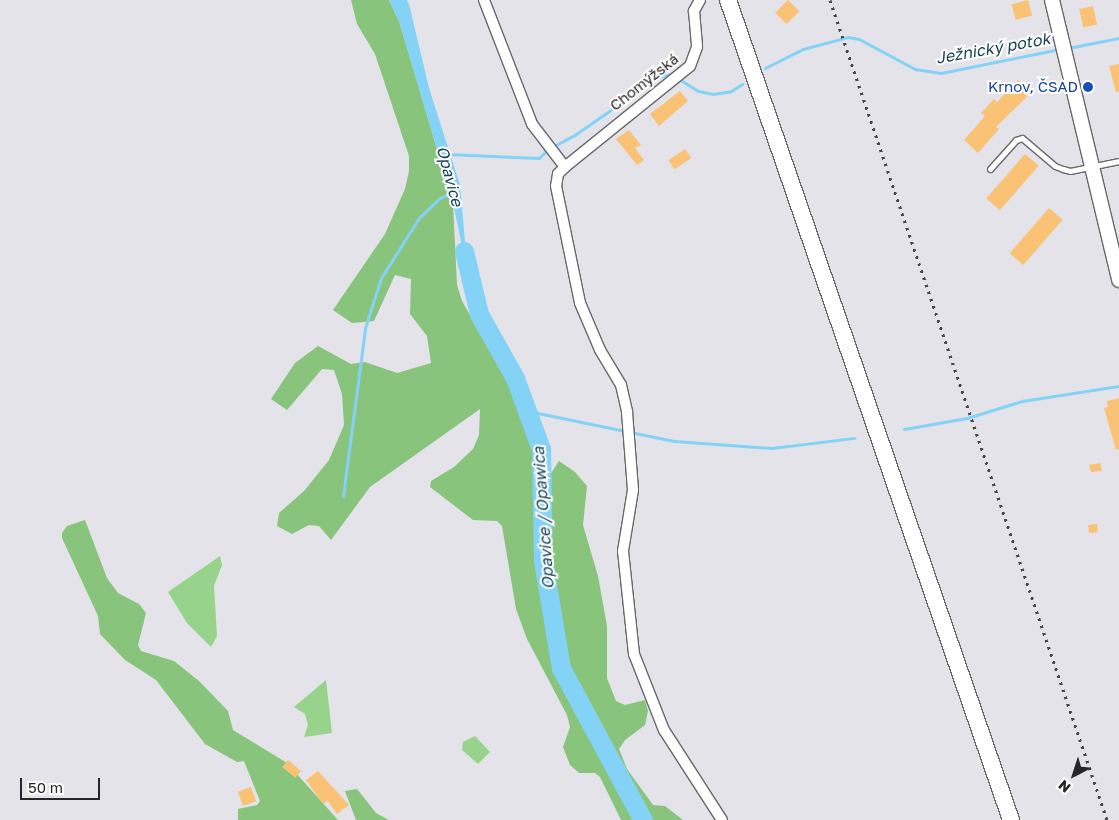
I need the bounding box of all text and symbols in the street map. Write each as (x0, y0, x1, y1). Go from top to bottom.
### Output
water label: Ježnický potok (934, 28, 1052, 68)
street label: Chomýžská (606, 50, 682, 114)
place label: Krnov, ČSAD (988, 78, 1078, 96)
marker: Krnov, ČSAD (1082, 81, 1094, 93)
water label: Opavice (433, 144, 467, 208)
water label: Opavice / Opawica (528, 446, 558, 590)
north arrow (1049, 750, 1099, 800)
scale bar (22, 768, 102, 800)
text: N (1055, 777, 1074, 797)
text: 50 m (28, 778, 63, 796)

